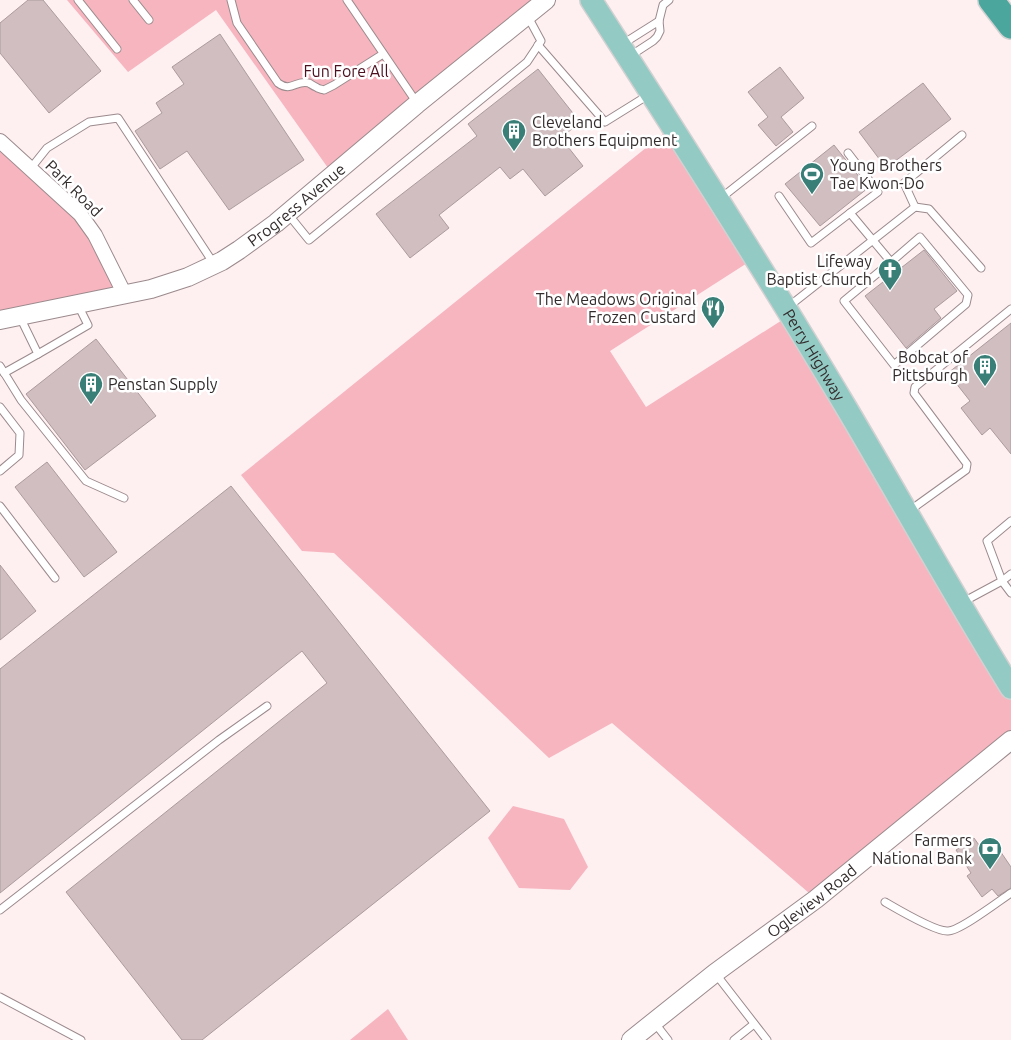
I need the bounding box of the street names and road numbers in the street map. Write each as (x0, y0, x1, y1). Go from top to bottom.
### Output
street label: Park Road (42, 156, 106, 220)
street label: Progress Avenue (244, 160, 349, 250)
street label: Perry Highway (780, 306, 849, 404)
street label: Ogleview Road (763, 861, 860, 941)

